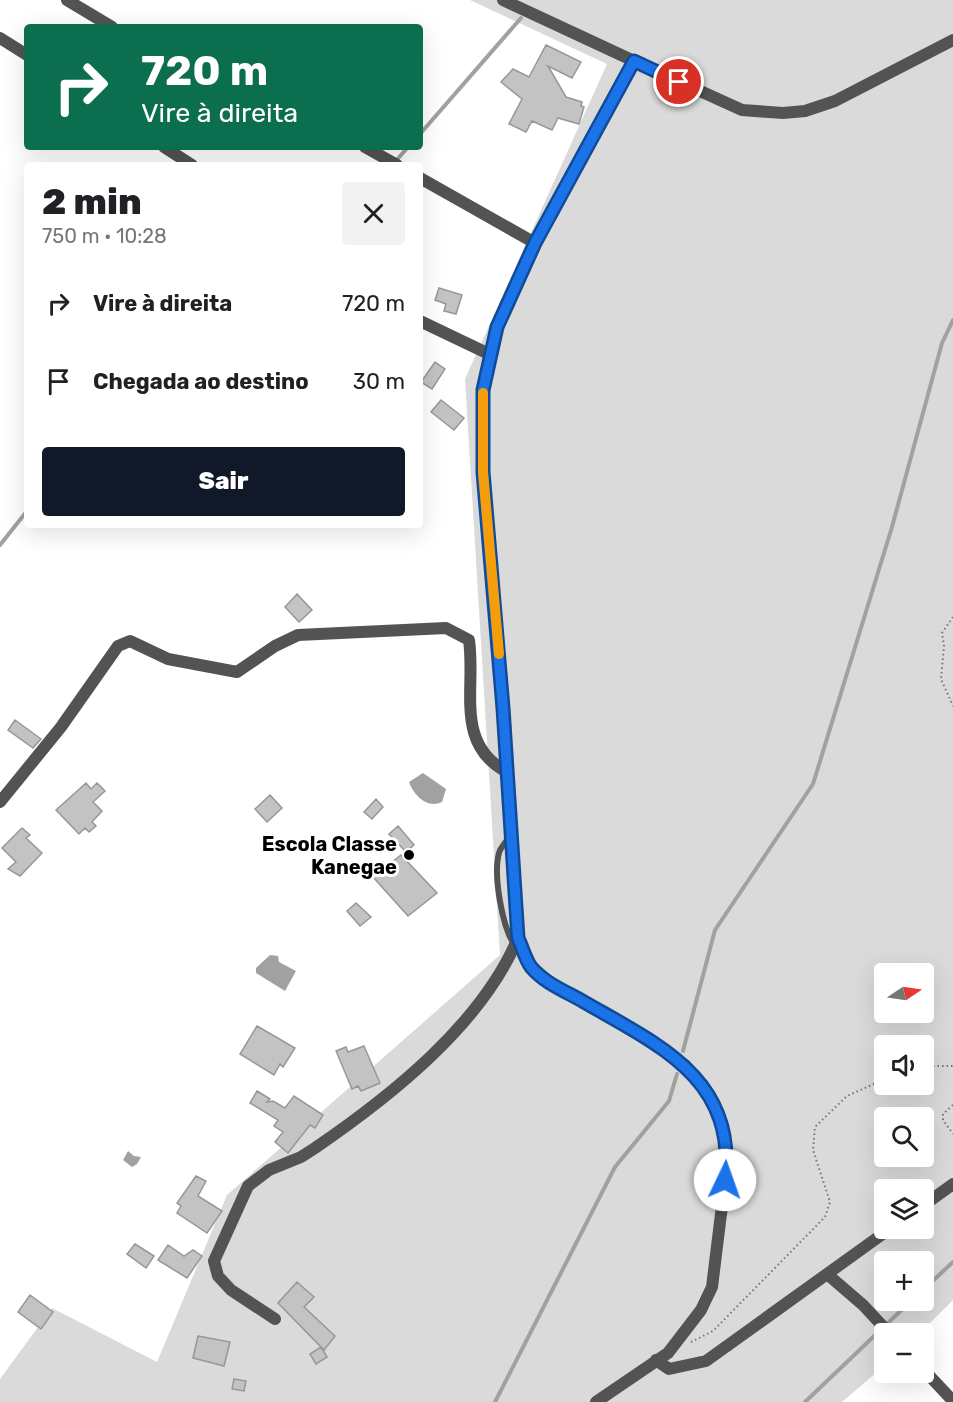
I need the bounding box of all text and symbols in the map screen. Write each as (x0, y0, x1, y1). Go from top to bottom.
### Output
text: 720 m (141, 46, 268, 96)
icon: right (42, 48, 120, 126)
pin (653, 56, 704, 107)
icon: arrive (662, 65, 695, 98)
text: Vire à direita (141, 97, 298, 129)
text: 2 min (42, 180, 142, 223)
button: close (342, 182, 405, 245)
text: 750 m · 10:28 (42, 224, 167, 248)
icon: right (42, 287, 75, 320)
text: Vire à direita (93, 290, 232, 317)
text: 720 m (342, 290, 405, 317)
icon: arrive (42, 365, 75, 398)
text: Chegada ao destino (93, 368, 309, 395)
text: 30 m (353, 368, 405, 395)
button: Sair (42, 447, 405, 516)
place label: Escola Classe Kanegae (262, 832, 397, 879)
marker: Escola Classe Kanegae (402, 848, 416, 862)
north arrow (874, 963, 934, 1023)
map controls (874, 963, 934, 1383)
button: sound (874, 1035, 934, 1095)
button: search (874, 1107, 934, 1167)
position arrow (693, 1148, 757, 1212)
button: layers (874, 1179, 934, 1239)
button: + (874, 1251, 934, 1311)
button: − (874, 1323, 934, 1383)

